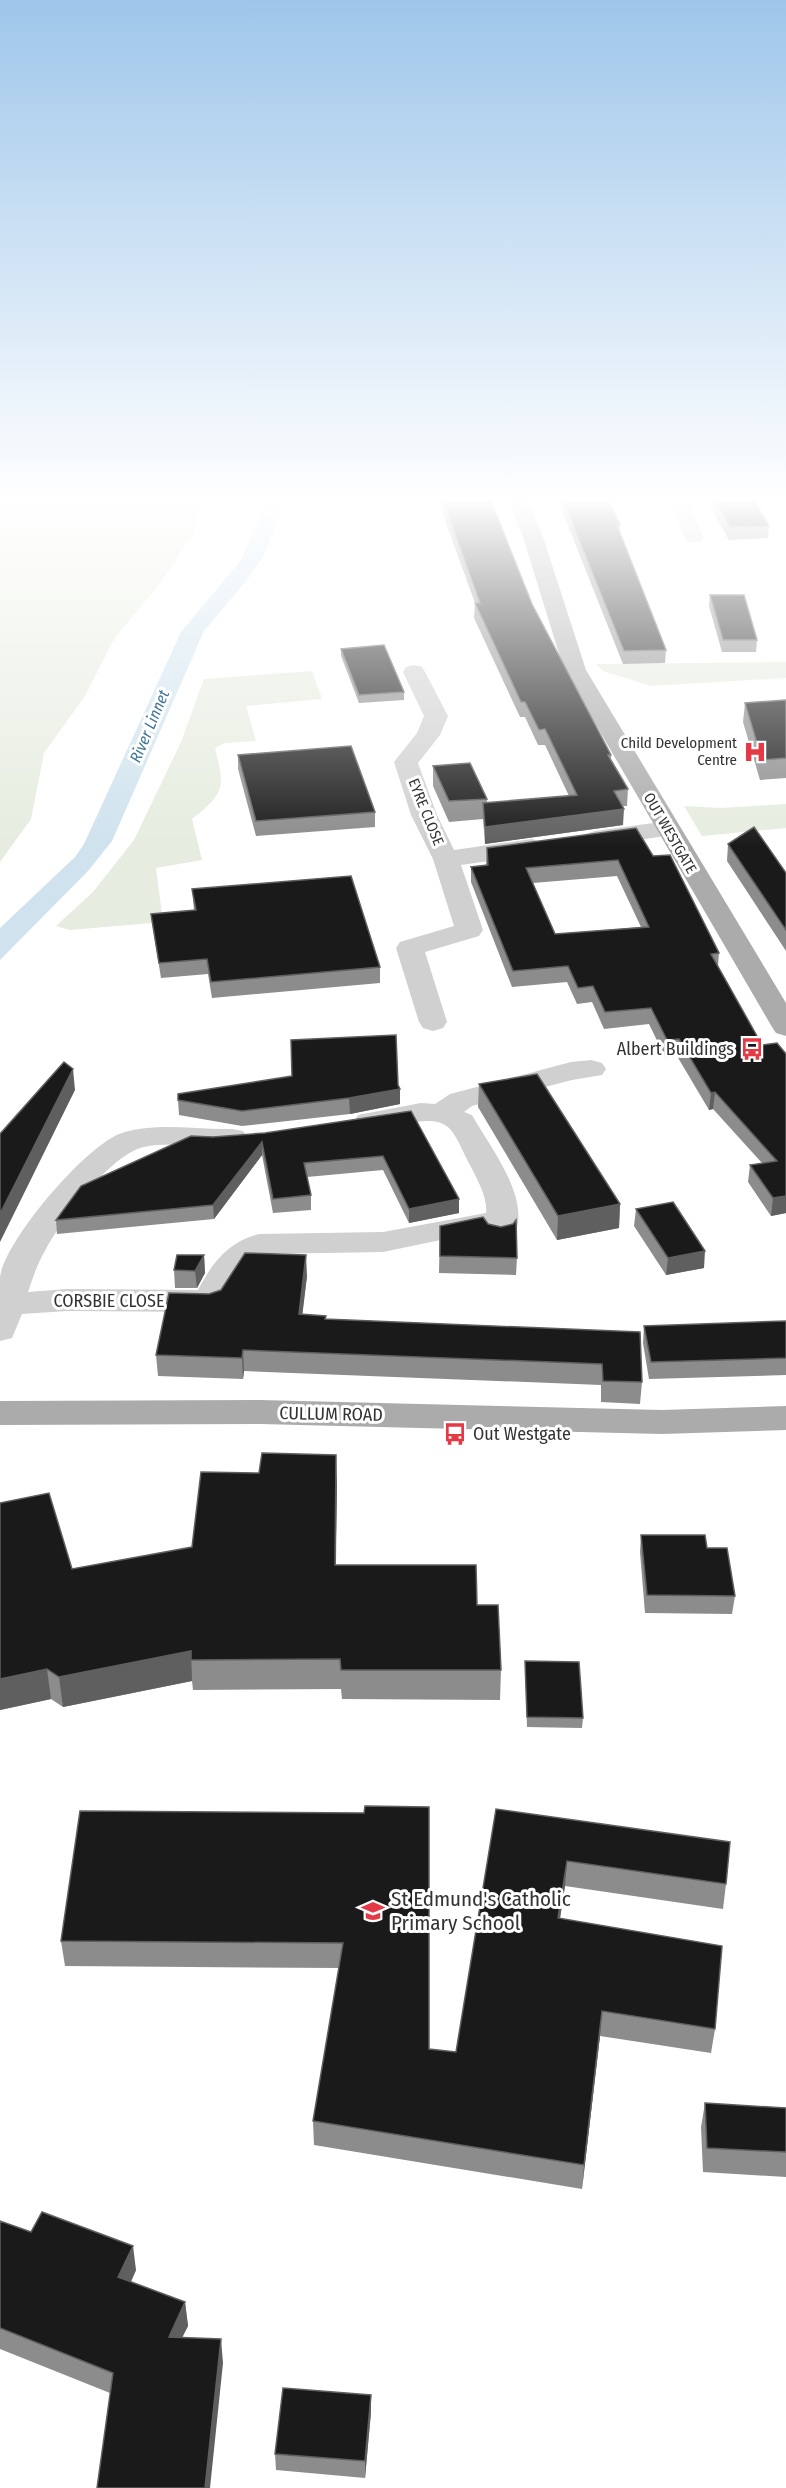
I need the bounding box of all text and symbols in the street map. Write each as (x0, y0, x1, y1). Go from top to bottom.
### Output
water label: River Linnet (126, 686, 174, 765)
place label: Child Development Centre (621, 734, 737, 769)
hospital icon: Child Development Centre (742, 739, 768, 765)
street label: EYRE CLOSE (404, 776, 448, 848)
street label: OUT WESTGATE (640, 789, 700, 877)
bus stop icon: Albert Buildings (739, 1036, 765, 1062)
place label: Albert Buildings (617, 1038, 734, 1060)
street label: CORSBIE CLOSE (54, 1290, 164, 1312)
street label: CULLUM ROAD (279, 1402, 383, 1426)
bus stop icon: Out Westgate (442, 1421, 468, 1447)
place label: Out Westgate (473, 1423, 571, 1445)
place label: St Edmund's Catholic Primary School (391, 1886, 571, 1936)
school or university icon: St Edmund's Catholic Primary School (360, 1898, 386, 1924)

